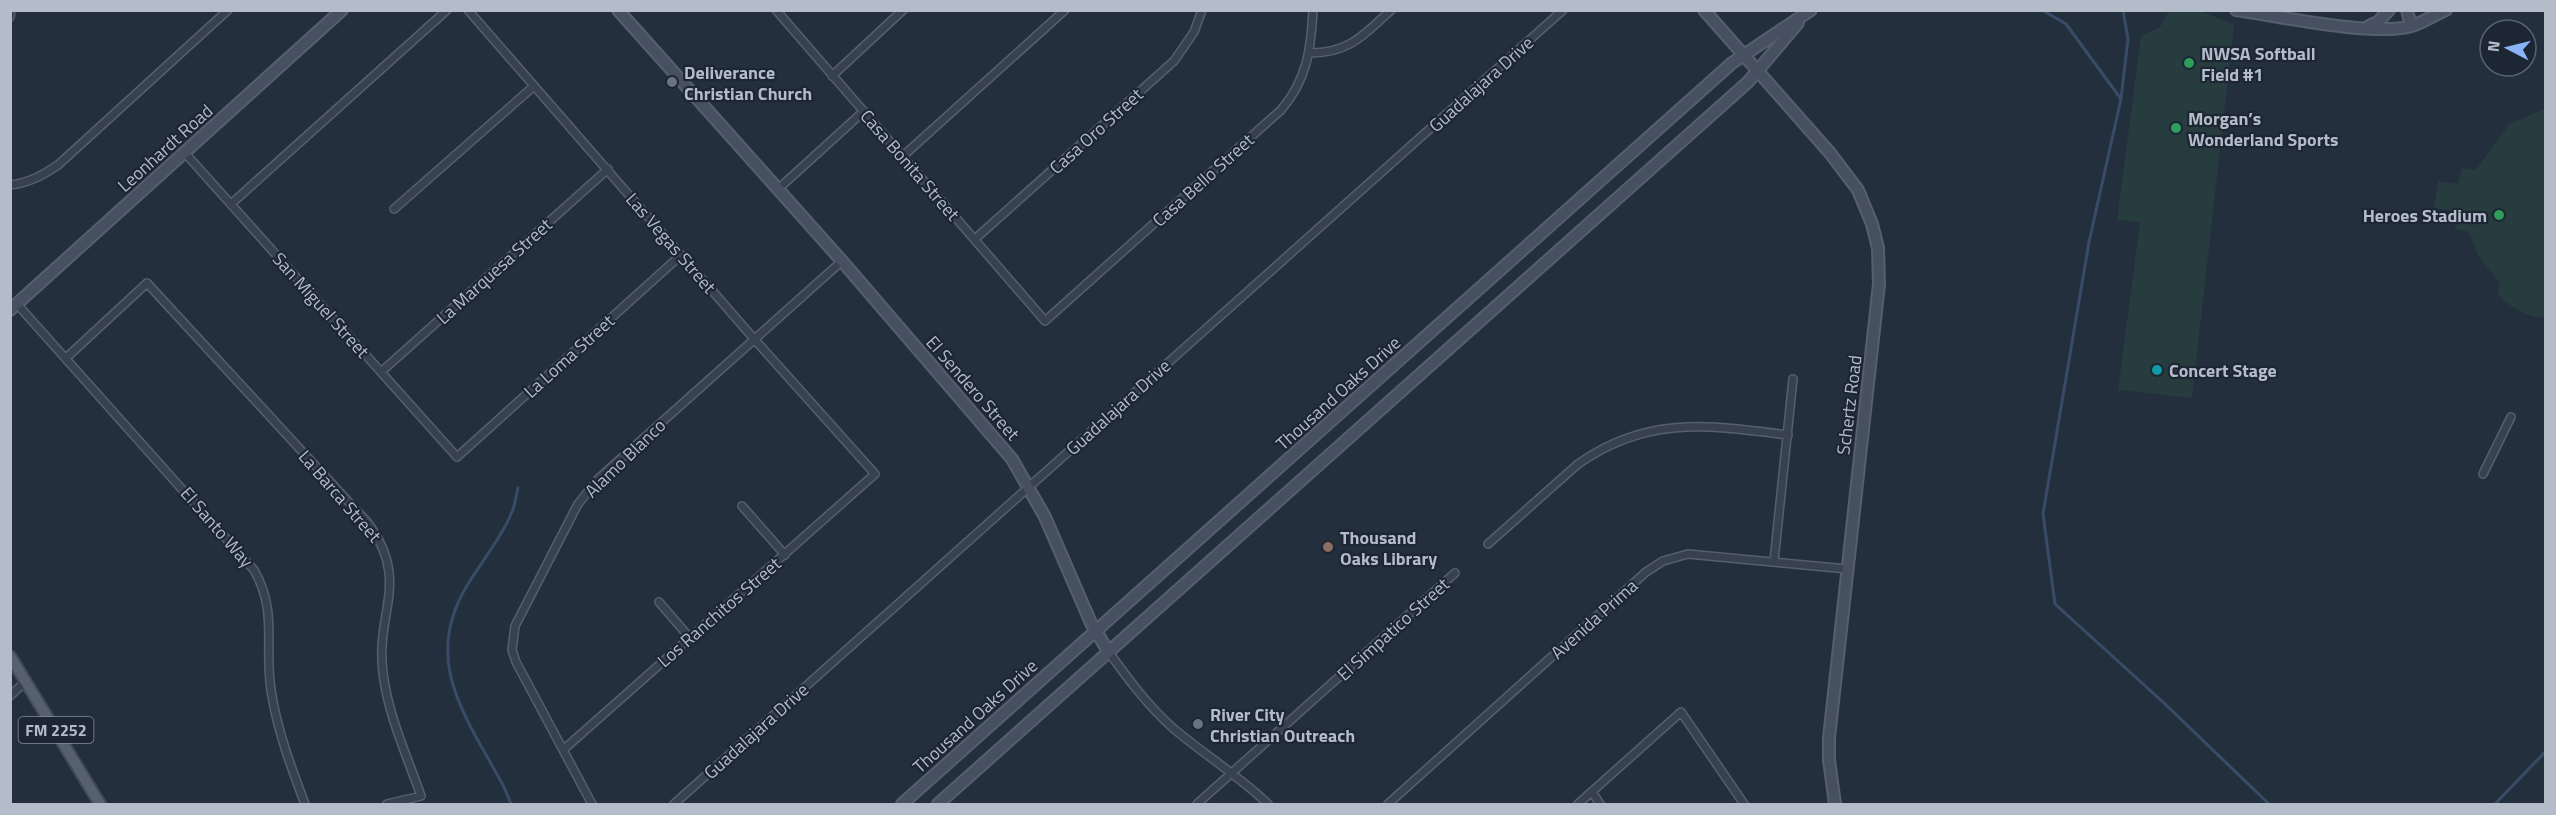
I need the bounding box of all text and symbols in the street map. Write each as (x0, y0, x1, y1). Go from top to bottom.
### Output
north arrow (2478, 18, 2538, 78)
street label: Guadalajara Drive (1423, 29, 1539, 139)
text: N (2481, 39, 2506, 53)
place label: NWSA Softball Field #1 (2201, 40, 2316, 88)
marker: NWSA Softball Field #1 (2182, 56, 2196, 70)
place label: Deliverance Christian Church (684, 59, 812, 107)
marker: Deliverance Christian Church (665, 75, 679, 89)
street label: Casa Oro Street (1043, 81, 1149, 181)
street label: Leonhardt Road (111, 98, 219, 198)
street label: Casa Bonita Street (854, 103, 967, 227)
place label: Morgan’s Wonderland Sports (2188, 105, 2338, 153)
marker: Morgan’s Wonderland Sports (2169, 121, 2183, 135)
street label: Casa Bello Street (1146, 127, 1260, 233)
street label: Las Vegas Street (619, 187, 723, 300)
place label: Heroes Stadium (2363, 202, 2487, 229)
marker: Heroes Stadium (2492, 208, 2506, 222)
street label: La Marquesa Street (430, 211, 558, 330)
street label: San Miguel Street (266, 246, 376, 364)
street label: La Loma Street (518, 307, 621, 404)
street label: Thousand Oaks Drive (1270, 329, 1406, 457)
street label: El Sendero Street (920, 330, 1027, 447)
street label: Guadalajara Drive (1060, 352, 1176, 462)
street label: Schertz Road (1830, 354, 1868, 456)
place label: Concert Stage (2169, 357, 2277, 384)
marker: Concert Stage (2150, 363, 2164, 377)
street label: Alamo Blanco (578, 412, 672, 504)
street label: La Barca Street (292, 444, 388, 549)
street label: El Santo Way (174, 481, 260, 574)
place label: Thousand Oaks Library (1340, 524, 1437, 572)
marker: Thousand Oaks Library (1321, 540, 1335, 554)
street label: Los Ranchitos Street (651, 550, 787, 673)
street label: El Simpatico Street (1331, 571, 1456, 687)
street label: Avenida Prima (1544, 572, 1644, 666)
street label: Thousand Oaks Drive (907, 652, 1043, 780)
street label: Guadalajara Drive (698, 676, 814, 786)
place label: River City Christian Outreach (1210, 701, 1355, 749)
road number: FM 2252 (19, 717, 94, 743)
marker: River City Christian Outreach (1191, 717, 1205, 731)

